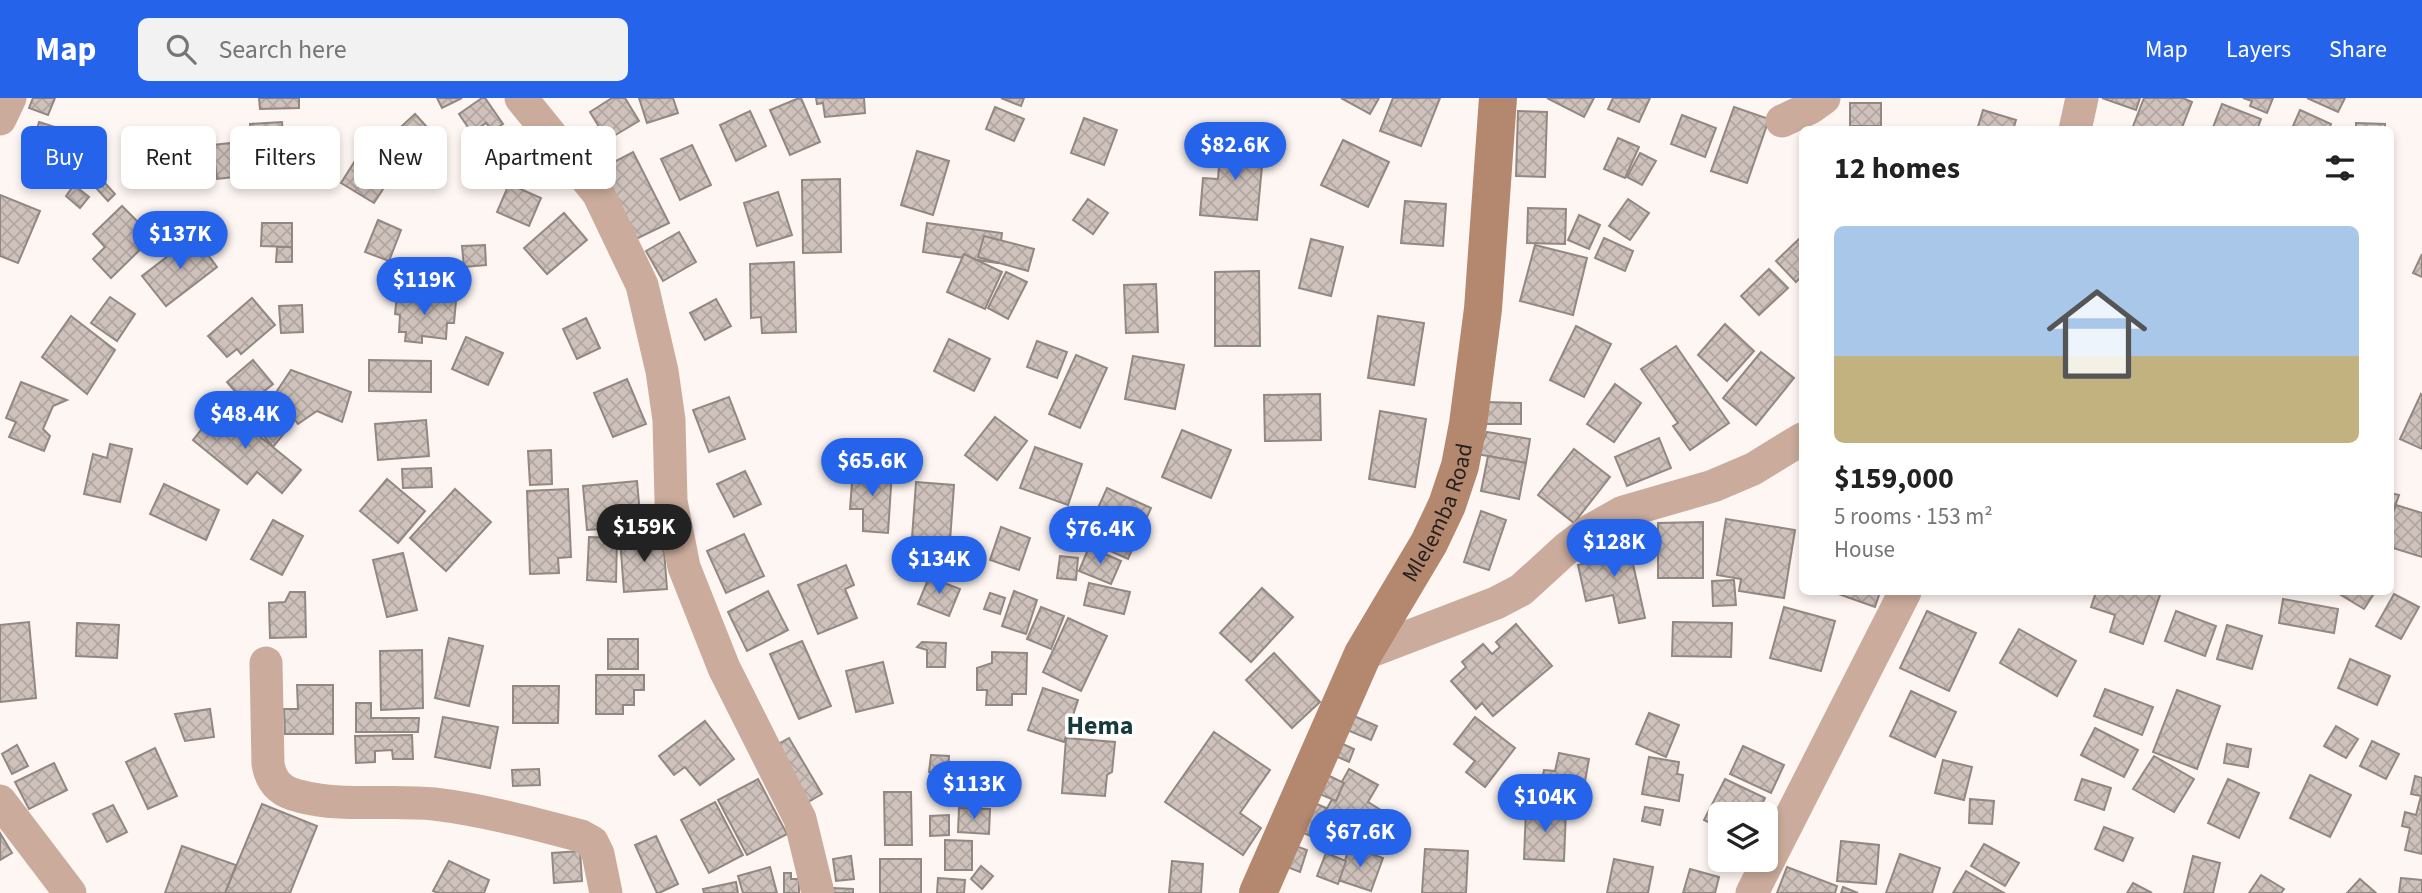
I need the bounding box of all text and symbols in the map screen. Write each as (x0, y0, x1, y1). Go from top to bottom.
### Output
search box (138, 18, 628, 81)
text: Map (35, 26, 96, 73)
icon: search (162, 30, 200, 68)
text: Search here (218, 31, 347, 68)
text: Map (2145, 32, 2188, 67)
text: Layers (2226, 32, 2291, 67)
text: Share (2329, 32, 2387, 67)
pin: $82.6K (1178, 122, 1292, 182)
chip: Buy (21, 126, 107, 189)
chip: Rent (121, 126, 216, 189)
chip: Filters (230, 126, 340, 189)
chip: New (354, 126, 447, 189)
chip: Apartment (461, 126, 616, 189)
text: $82.6K (1200, 128, 1270, 161)
text: 12 homes (1834, 147, 1960, 190)
icon: filters (2321, 149, 2359, 187)
pin: $137K (131, 212, 229, 271)
text: $137K (149, 217, 211, 250)
pin: $119K (375, 258, 473, 317)
text: $119K (393, 263, 455, 296)
icon: home (2034, 271, 2160, 397)
pin: $48.4K (188, 392, 302, 451)
text: $48.4K (210, 397, 280, 430)
pin: $65.6K (815, 438, 929, 498)
street label: Mlelemba Road (1394, 441, 1481, 588)
text: $65.6K (837, 444, 907, 477)
text: $159,000 (1834, 457, 1954, 500)
text: 5 rooms · 153 m² (1834, 500, 1993, 533)
pin: $159K (595, 504, 693, 564)
pin: $76.4K (1043, 506, 1157, 566)
text: $159K (613, 510, 675, 543)
text: $76.4K (1065, 512, 1135, 545)
pin: $128K (1565, 519, 1663, 579)
text: $128K (1583, 525, 1645, 558)
text: House (1834, 533, 1895, 566)
pin: $134K (890, 536, 988, 596)
text: $134K (908, 542, 970, 575)
district label: Hema (1067, 707, 1133, 744)
pin: $113K (925, 762, 1023, 821)
text: $113K (943, 767, 1005, 800)
pin: $104K (1496, 774, 1594, 834)
text: $104K (1514, 780, 1576, 813)
map controls (1708, 802, 1778, 872)
button: layers (1708, 802, 1778, 872)
pin: $67.6K (1303, 810, 1417, 869)
text: $67.6K (1325, 815, 1395, 848)

